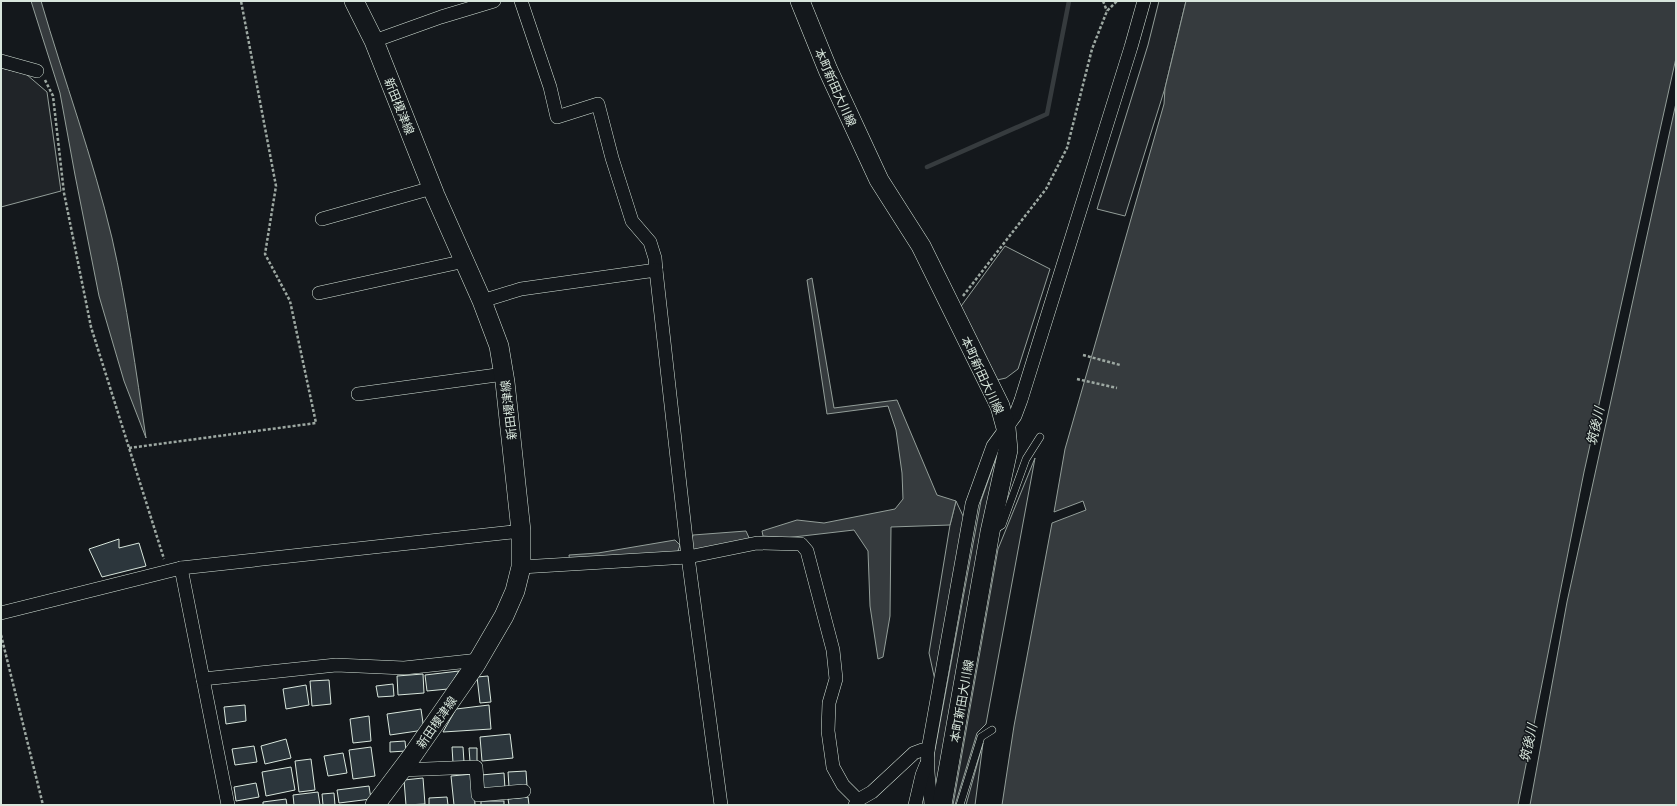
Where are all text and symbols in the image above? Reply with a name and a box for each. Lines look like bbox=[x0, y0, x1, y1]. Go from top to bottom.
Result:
street label: 本町新田大川線 bbox=[813, 46, 859, 128]
street label: 新田榎津線 bbox=[382, 76, 418, 136]
street label: 本町新田大川線 bbox=[959, 334, 1007, 416]
street label: 新田榎津線 bbox=[497, 379, 519, 441]
water label: 筑後川 bbox=[1583, 403, 1607, 447]
street label: 本町新田大川線 bbox=[947, 658, 975, 744]
street label: 新田榎津線 bbox=[413, 693, 459, 751]
water label: 筑後川 bbox=[1516, 720, 1540, 764]

